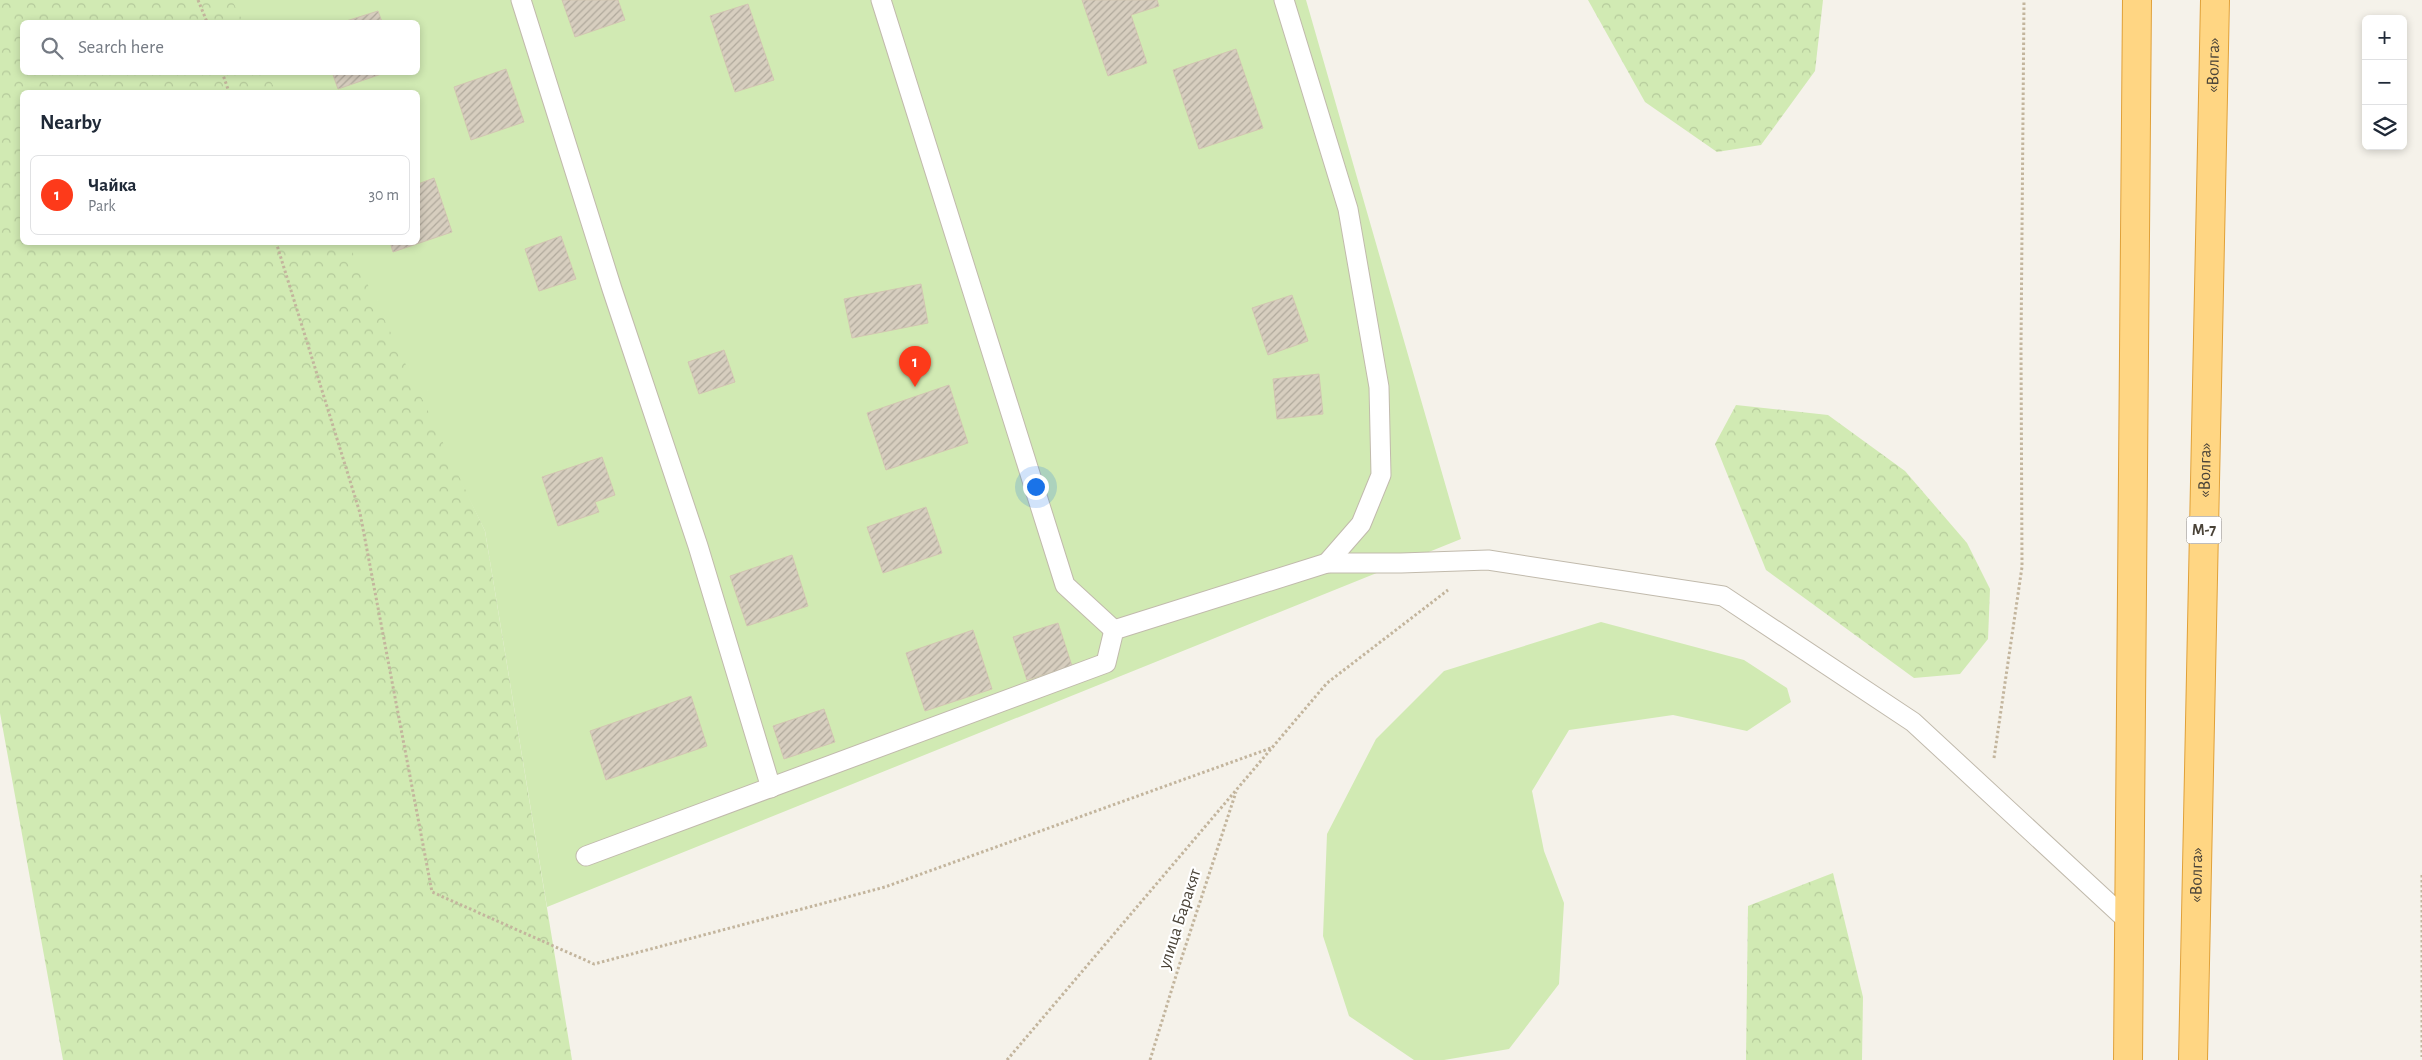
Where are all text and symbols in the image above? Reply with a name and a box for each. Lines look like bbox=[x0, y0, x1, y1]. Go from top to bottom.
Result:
map controls bbox=[2362, 15, 2407, 150]
button: + bbox=[2362, 15, 2407, 60]
search box bbox=[20, 20, 420, 75]
icon: search bbox=[38, 34, 66, 62]
street label: «Волга» bbox=[2204, 37, 2223, 93]
text: Search here bbox=[78, 38, 164, 57]
button: − bbox=[2362, 60, 2407, 105]
button: layers bbox=[2362, 105, 2407, 150]
text: Nearby bbox=[40, 112, 101, 133]
text: Чайка bbox=[88, 176, 137, 195]
text: 1 bbox=[54, 187, 60, 203]
text: 30 m bbox=[369, 187, 399, 203]
text: Park bbox=[88, 198, 116, 214]
pin: 1 bbox=[899, 346, 931, 387]
street label: «Волга» bbox=[2196, 442, 2215, 498]
your location bbox=[1023, 474, 1049, 500]
road number: М-7 bbox=[2186, 516, 2222, 544]
street label: «Волга» bbox=[2187, 847, 2206, 903]
street label: улица Баракят bbox=[1155, 866, 1205, 972]

